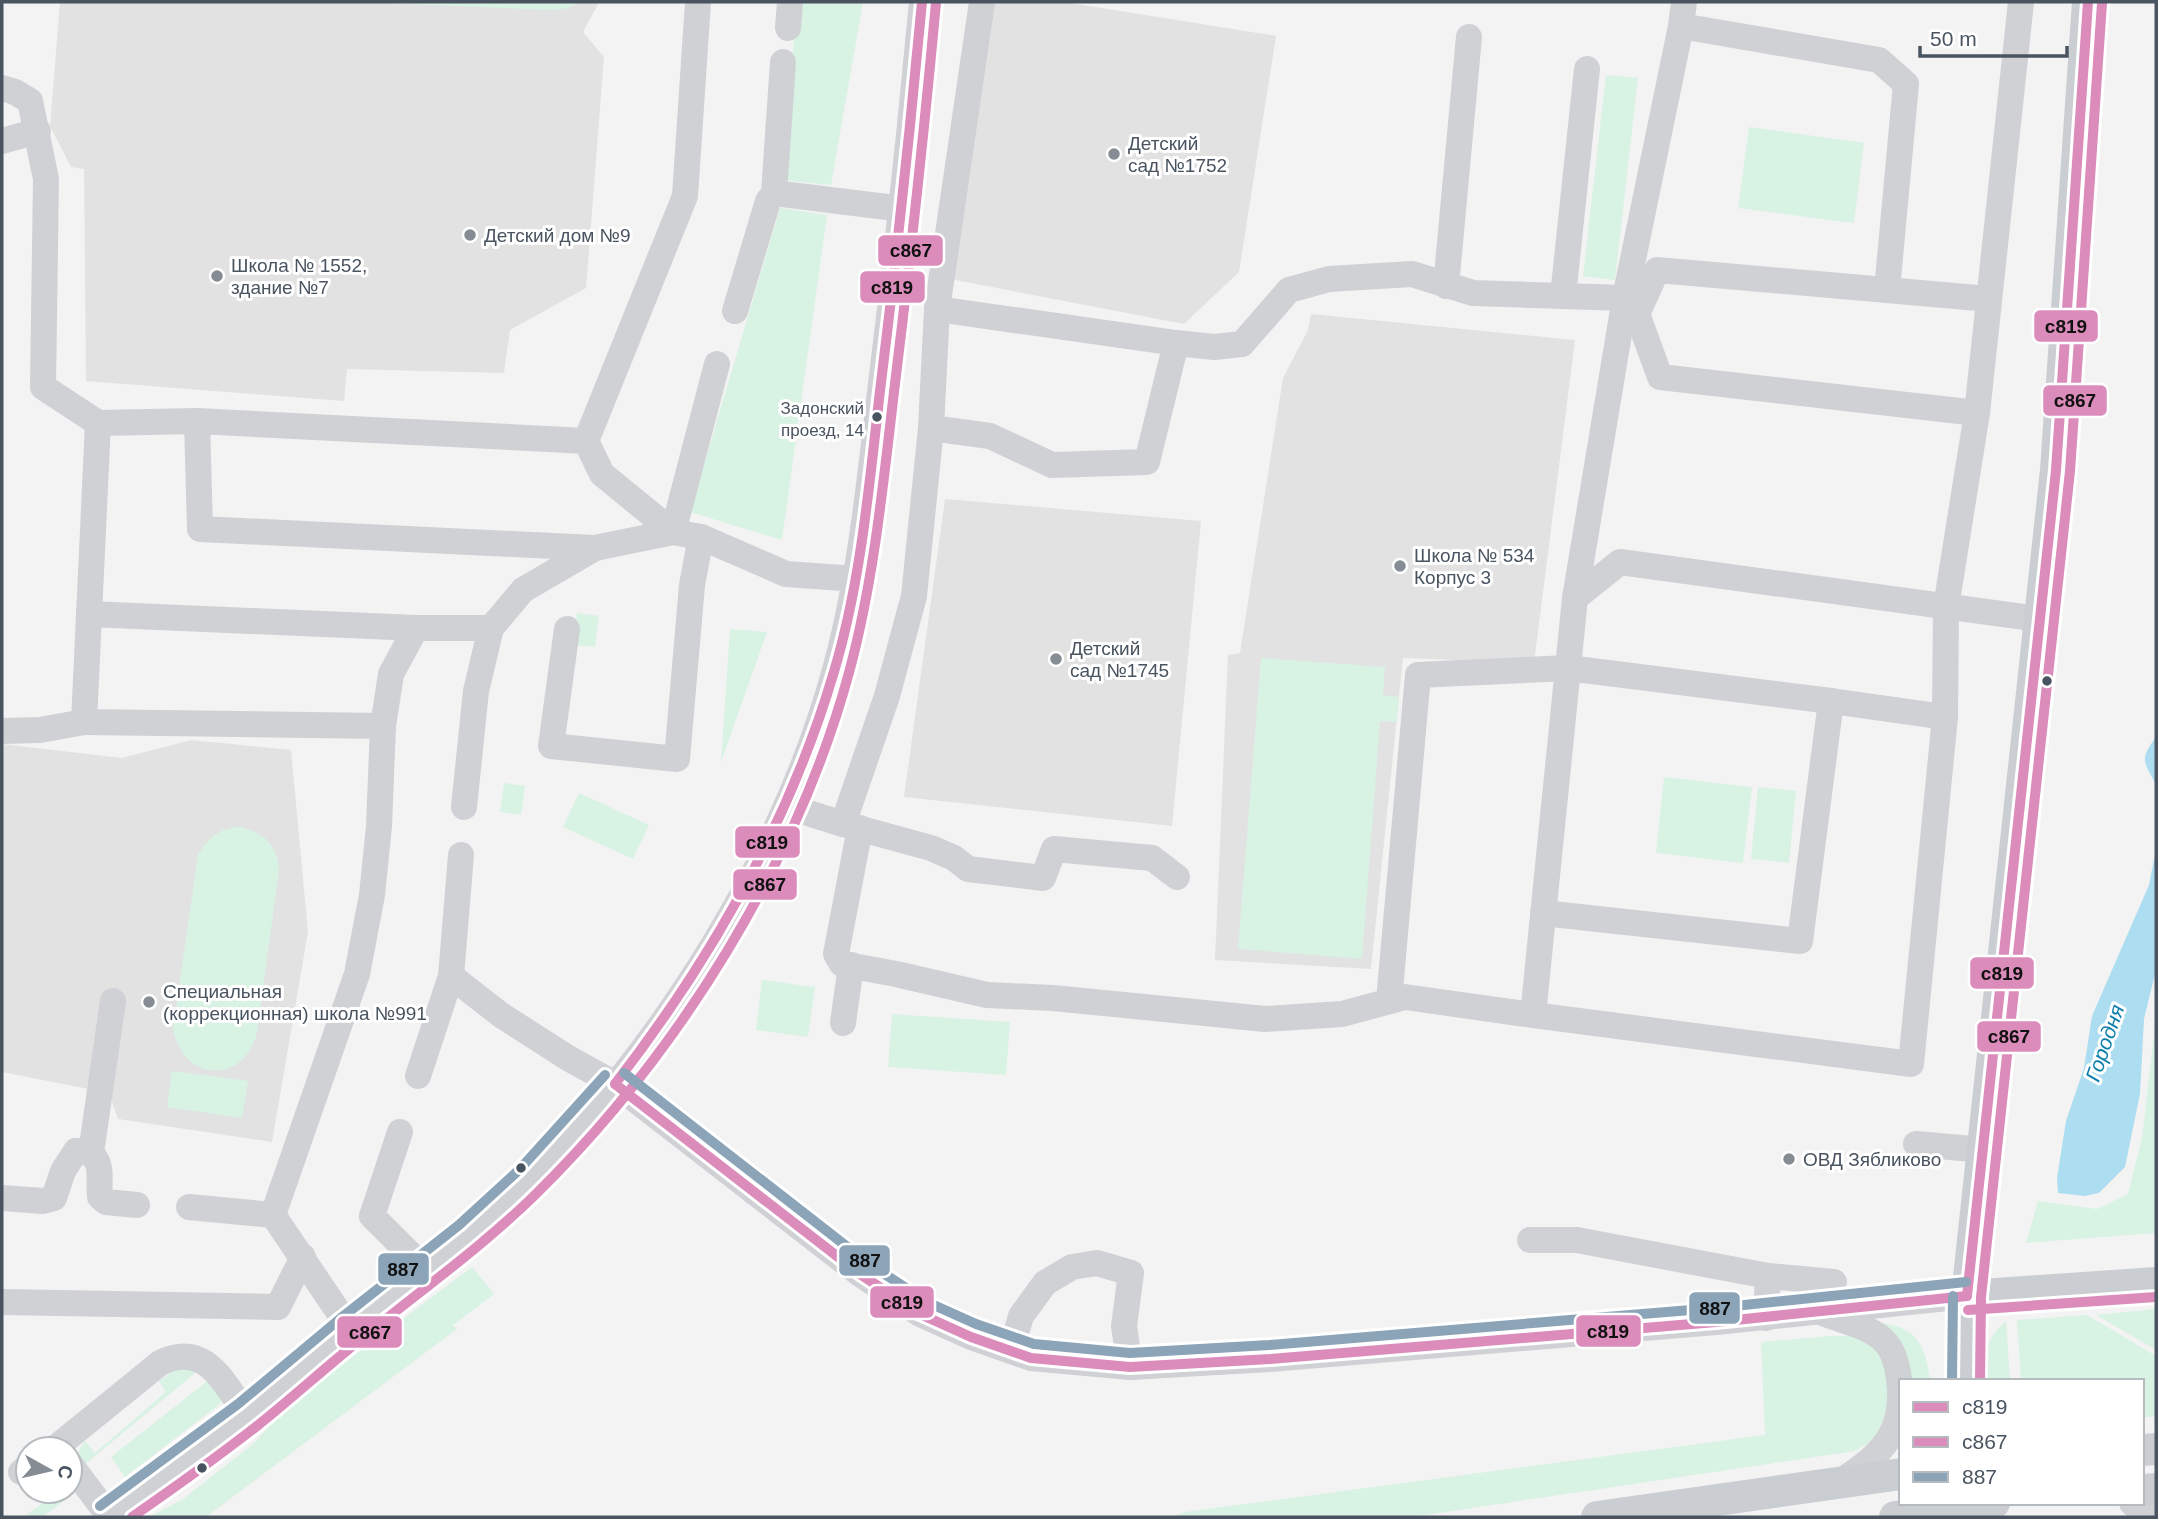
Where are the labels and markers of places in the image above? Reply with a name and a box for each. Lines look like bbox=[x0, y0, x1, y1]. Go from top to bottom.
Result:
place label: Детский сад №1752 bbox=[1128, 133, 1227, 176]
marker: Детский сад №1752 bbox=[1106, 146, 1122, 162]
place label: Детский дом №9 bbox=[484, 225, 631, 246]
marker: Детский дом №9 bbox=[462, 227, 478, 243]
place label: Школа № 1552, здание №7 bbox=[231, 255, 367, 298]
marker: Школа № 1552, здание №7 bbox=[209, 268, 225, 284]
place label: Задонский проезд, 14 bbox=[781, 399, 864, 440]
marker: Задонский проезд, 14 bbox=[870, 410, 884, 424]
place label: Школа № 534 Корпус 3 bbox=[1414, 545, 1535, 588]
marker: Школа № 534 Корпус 3 bbox=[1392, 558, 1408, 574]
place label: Детский сад №1745 bbox=[1070, 638, 1169, 681]
marker: Детский сад №1745 bbox=[1048, 651, 1064, 667]
unlabelled marker bbox=[2040, 674, 2054, 688]
place label: Специальная (коррекционная) школа №991 bbox=[163, 981, 427, 1024]
marker: Специальная (коррекционная) школа №991 bbox=[141, 994, 157, 1010]
place label: ОВД Зябликово bbox=[1803, 1149, 1941, 1170]
marker: ОВД Зябликово bbox=[1781, 1151, 1797, 1167]
unlabelled marker bbox=[514, 1161, 528, 1175]
unlabelled marker bbox=[195, 1461, 209, 1475]

